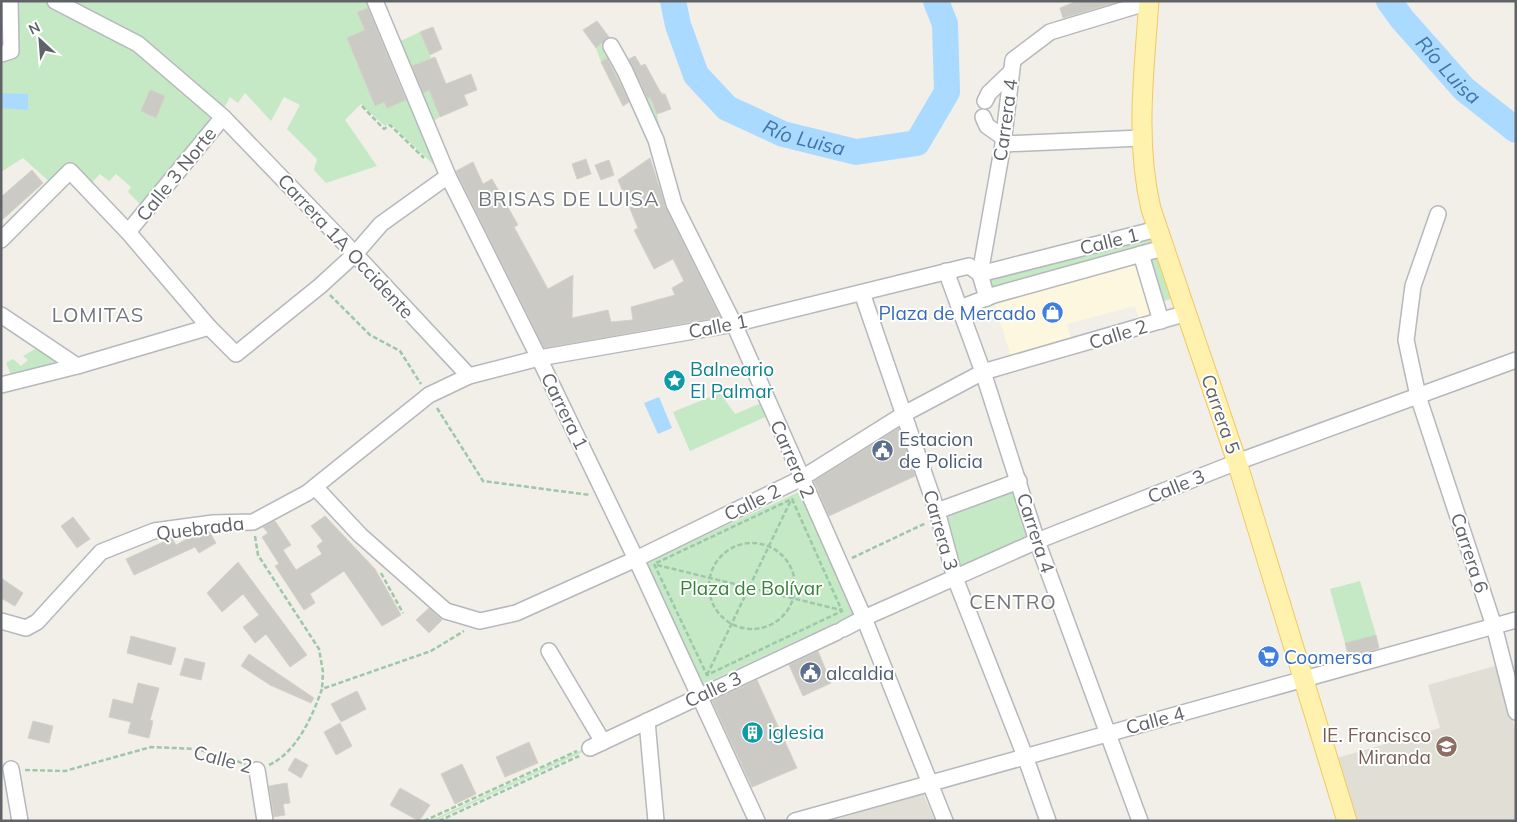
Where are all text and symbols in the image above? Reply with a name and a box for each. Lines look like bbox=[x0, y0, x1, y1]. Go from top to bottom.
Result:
north arrow bbox=[15, 15, 65, 65]
text: N bbox=[26, 18, 43, 39]
water label: Río Luisa bbox=[1411, 30, 1486, 109]
street label: Carrera 4 bbox=[987, 77, 1023, 163]
water label: Río Luisa bbox=[759, 113, 848, 161]
street label: Calle 3 Norte bbox=[131, 122, 221, 226]
street label: Carrera 1A Occidente bbox=[273, 169, 419, 323]
district label: BRISAS DE LUISA bbox=[478, 186, 660, 211]
street label: Calle 1 bbox=[1077, 222, 1141, 260]
place label: Plaza de Mercado bbox=[878, 301, 1036, 325]
shop icon: Plaza de Mercado bbox=[1040, 301, 1064, 325]
district label: LOMITAS bbox=[52, 302, 144, 327]
street label: Calle 1 bbox=[686, 309, 750, 343]
street label: Calle 2 bbox=[1086, 314, 1150, 354]
place label: Balneario El Palmar bbox=[690, 357, 774, 403]
place icon: Balneario El Palmar bbox=[662, 368, 686, 392]
street label: Carrera 1 bbox=[536, 369, 594, 453]
street label: Carrera 5 bbox=[1196, 371, 1246, 457]
street label: Carrera 2 bbox=[765, 416, 821, 502]
place label: Estacion de Policia bbox=[899, 427, 983, 473]
public building icon: Estacion de Policia bbox=[871, 438, 895, 462]
street label: Calle 3 bbox=[1144, 464, 1208, 508]
street label: Calle 2 bbox=[720, 478, 784, 526]
street label: Carrera 3 bbox=[918, 487, 964, 573]
street label: Carrera 4 bbox=[1012, 490, 1060, 576]
street label: Carrera 6 bbox=[1446, 510, 1494, 596]
street label: Quebrada bbox=[155, 511, 245, 545]
park label: Plaza de Bolívar bbox=[680, 576, 822, 600]
district label: CENTRO bbox=[969, 589, 1057, 614]
supermarket icon: Coomersa bbox=[1256, 645, 1280, 669]
place label: Coomersa bbox=[1284, 645, 1373, 669]
public building icon: alcaldia bbox=[798, 661, 822, 685]
place label: alcaldia bbox=[826, 661, 895, 685]
street label: Calle 3 bbox=[681, 665, 745, 713]
street label: Calle 4 bbox=[1123, 701, 1187, 739]
building icon: iglesia bbox=[740, 720, 764, 744]
place label: iglesia bbox=[768, 720, 824, 744]
place label: IE. Francisco Miranda bbox=[1322, 723, 1431, 769]
school or university icon: IE. Francisco Miranda bbox=[1435, 734, 1459, 758]
street label: Calle 2 bbox=[191, 740, 255, 778]

